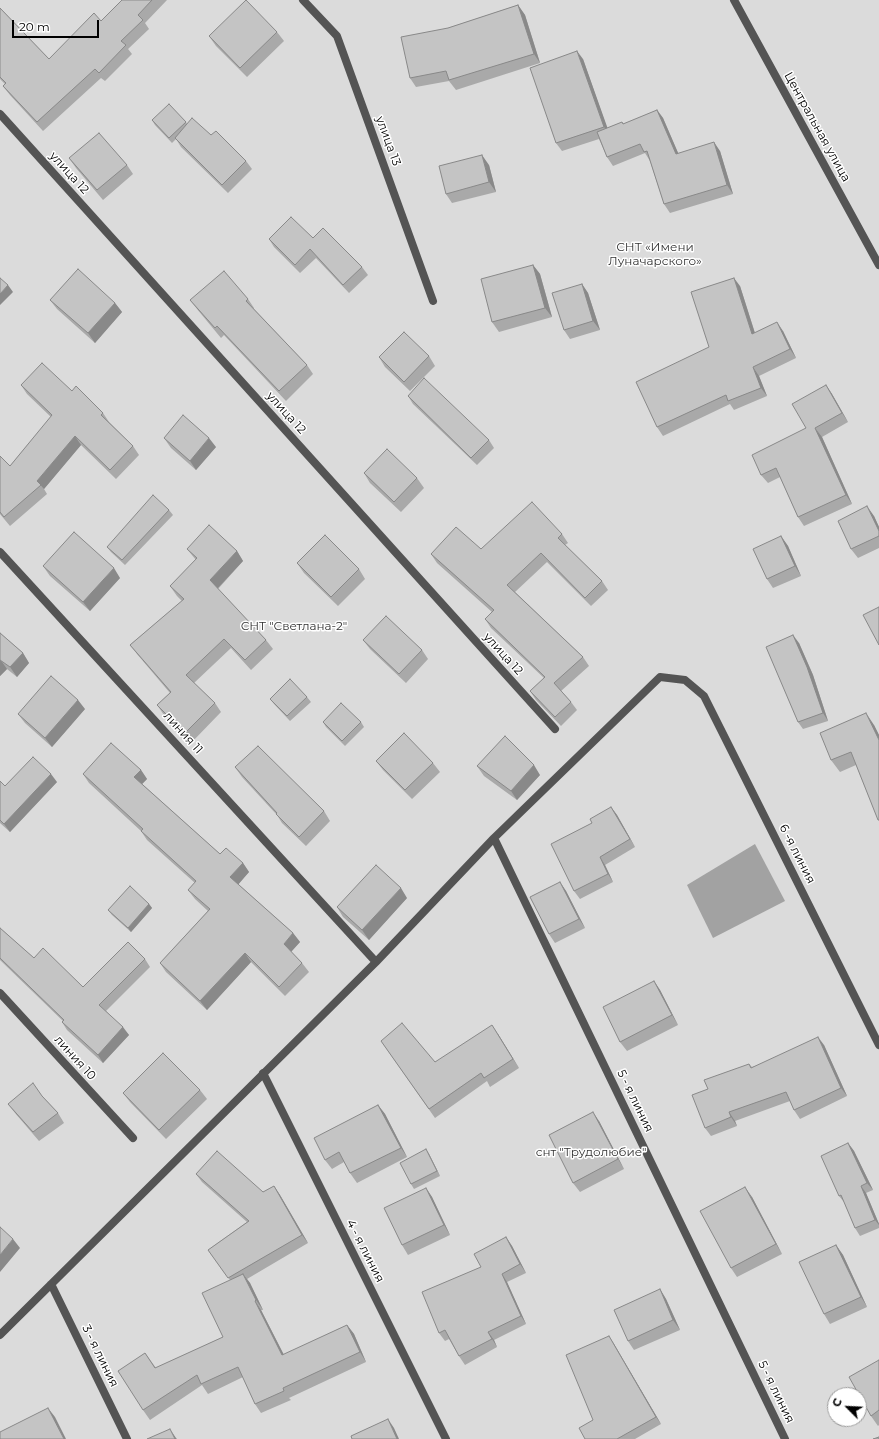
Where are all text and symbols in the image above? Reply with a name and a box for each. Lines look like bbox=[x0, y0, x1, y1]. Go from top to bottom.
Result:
scale bar bbox=[14, 12, 101, 38]
text: 20 m bbox=[19, 19, 50, 34]
street label: Центральная улица bbox=[781, 70, 853, 184]
street label: улица 13 bbox=[372, 114, 404, 168]
street label: улица 12 bbox=[46, 149, 92, 197]
park label: СНТ «Имени Луначарского» bbox=[608, 240, 702, 268]
street label: улица 12 bbox=[263, 389, 309, 437]
park label: СНТ "Светлана-2" bbox=[241, 619, 347, 633]
street label: улица 12 bbox=[480, 630, 526, 678]
street label: линия 11 bbox=[160, 709, 206, 757]
street label: 6 -я линия bbox=[776, 822, 818, 886]
street label: линия 10 bbox=[51, 1033, 99, 1083]
street label: 5 - я линия bbox=[614, 1067, 656, 1135]
park label: снт "Трудолюбие" bbox=[536, 1145, 646, 1159]
street label: 4 - я линия bbox=[343, 1217, 387, 1285]
street label: 3 - я линия bbox=[79, 1322, 121, 1390]
street label: 5 - я линия bbox=[755, 1358, 797, 1426]
north arrow bbox=[827, 1387, 867, 1427]
text: С bbox=[829, 1396, 845, 1409]

